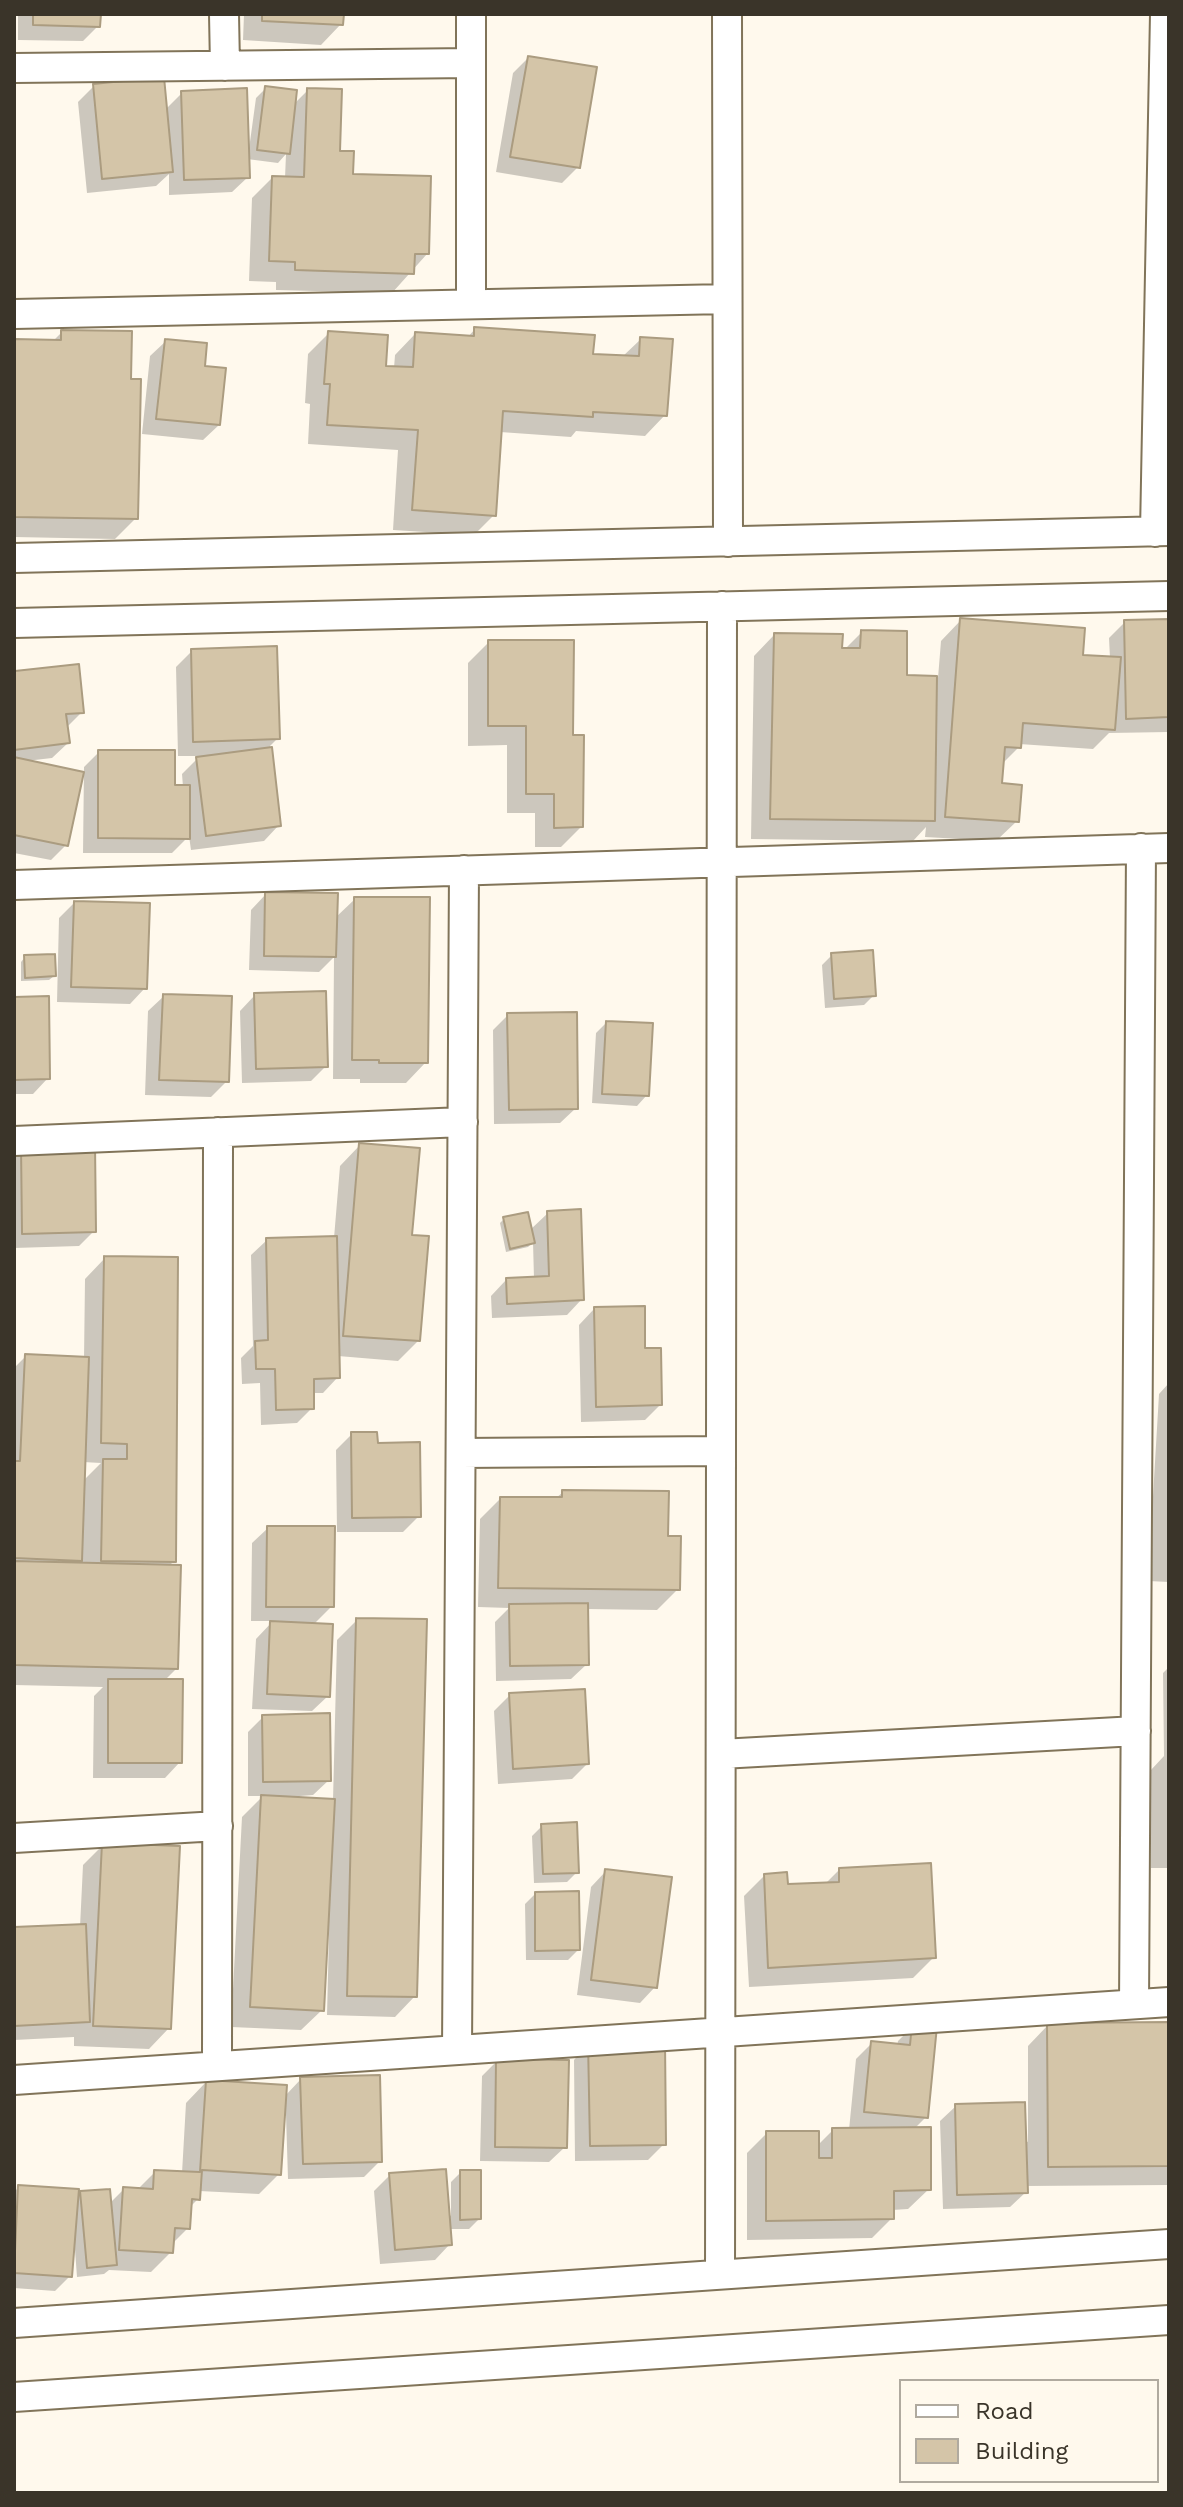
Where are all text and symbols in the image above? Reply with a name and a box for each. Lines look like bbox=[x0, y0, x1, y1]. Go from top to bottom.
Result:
legend bbox=[899, 2379, 1159, 2483]
text: Road bbox=[975, 2397, 1034, 2425]
text: Building bbox=[975, 2437, 1068, 2465]

